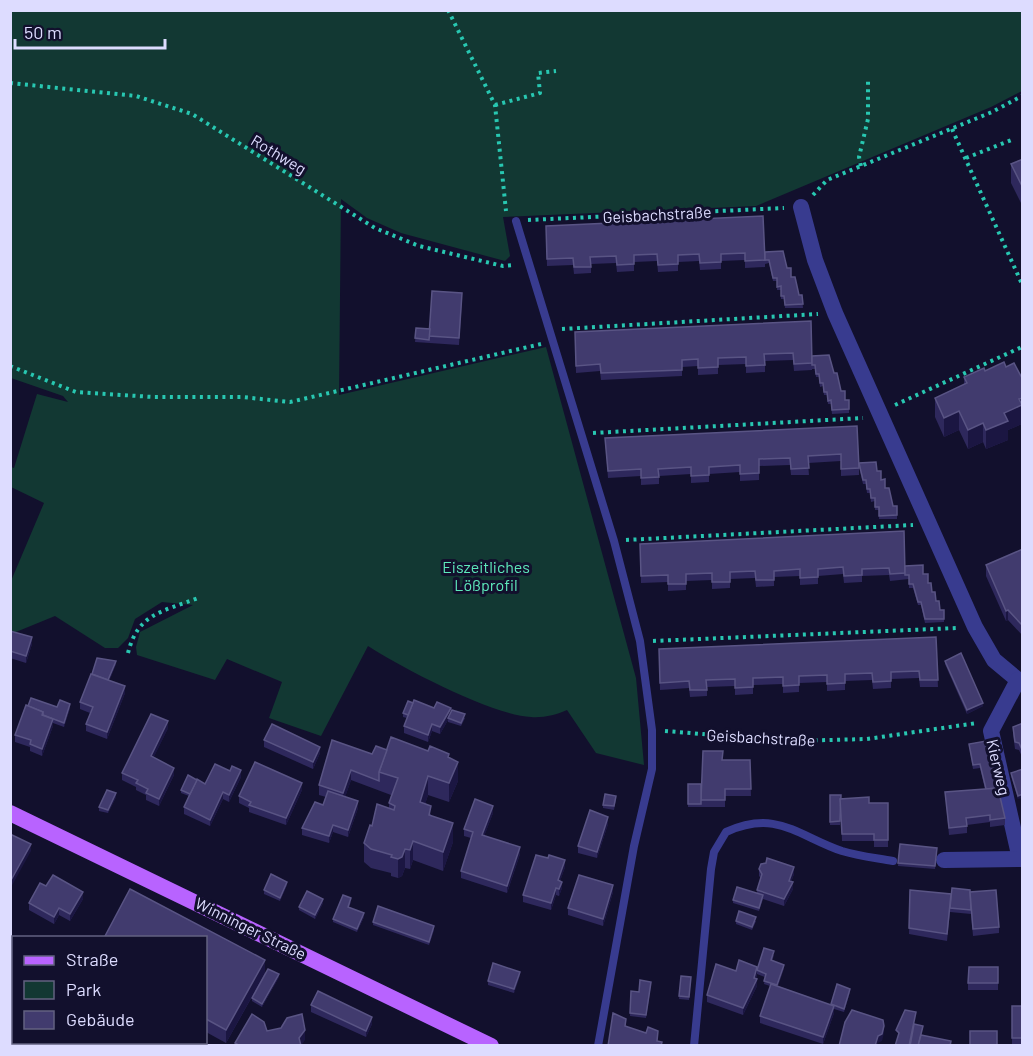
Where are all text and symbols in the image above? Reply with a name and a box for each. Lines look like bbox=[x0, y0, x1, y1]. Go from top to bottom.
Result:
scale bar bbox=[15, 12, 165, 50]
text: 50 m bbox=[24, 21, 62, 43]
street label: Rothweg bbox=[248, 130, 310, 178]
street label: Geisbachstraße bbox=[602, 202, 712, 226]
park label: Eiszeitliches Lößprofil bbox=[442, 557, 530, 594]
street label: Geisbachstraße bbox=[706, 725, 816, 749]
street label: Kierweg bbox=[983, 737, 1015, 797]
street label: Winninger Straße bbox=[193, 893, 309, 963]
legend bbox=[12, 936, 207, 1044]
text: Straße bbox=[66, 948, 118, 970]
text: Park bbox=[66, 978, 101, 1000]
text: Gebäude bbox=[66, 1008, 135, 1030]

